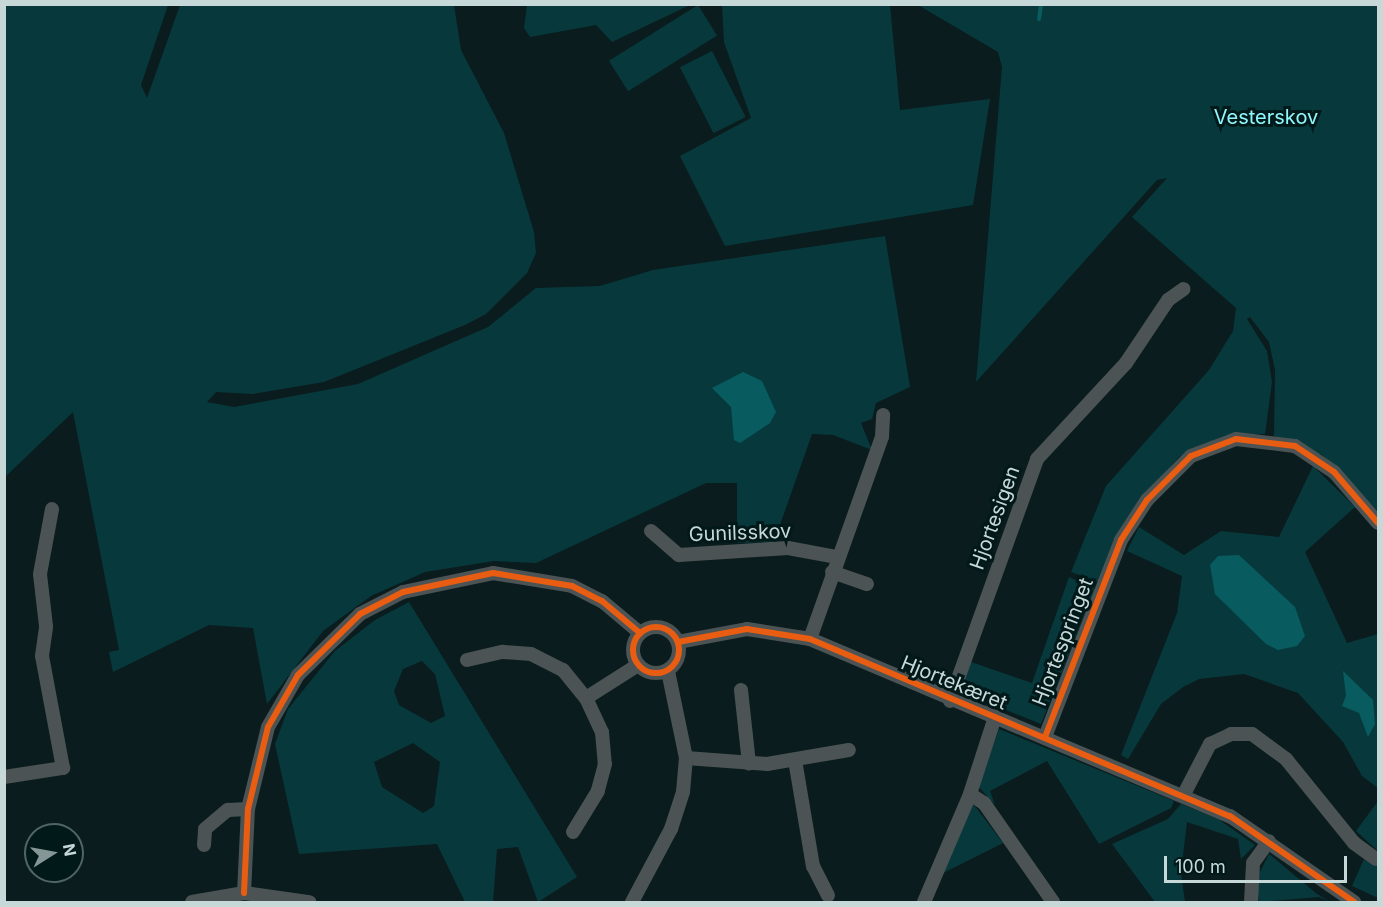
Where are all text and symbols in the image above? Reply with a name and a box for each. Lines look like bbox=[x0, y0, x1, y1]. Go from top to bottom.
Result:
park label: Vesterskov bbox=[1214, 105, 1318, 129]
street label: Hjortesigen bbox=[965, 463, 1025, 573]
street label: Gunilsskov bbox=[688, 519, 792, 547]
street label: Hjortespringet bbox=[1028, 575, 1098, 709]
street label: Hjortekæret bbox=[897, 651, 1011, 715]
north arrow bbox=[24, 823, 84, 883]
text: N bbox=[59, 842, 81, 858]
scale bar bbox=[1167, 844, 1350, 882]
text: 100 m bbox=[1175, 856, 1226, 877]

